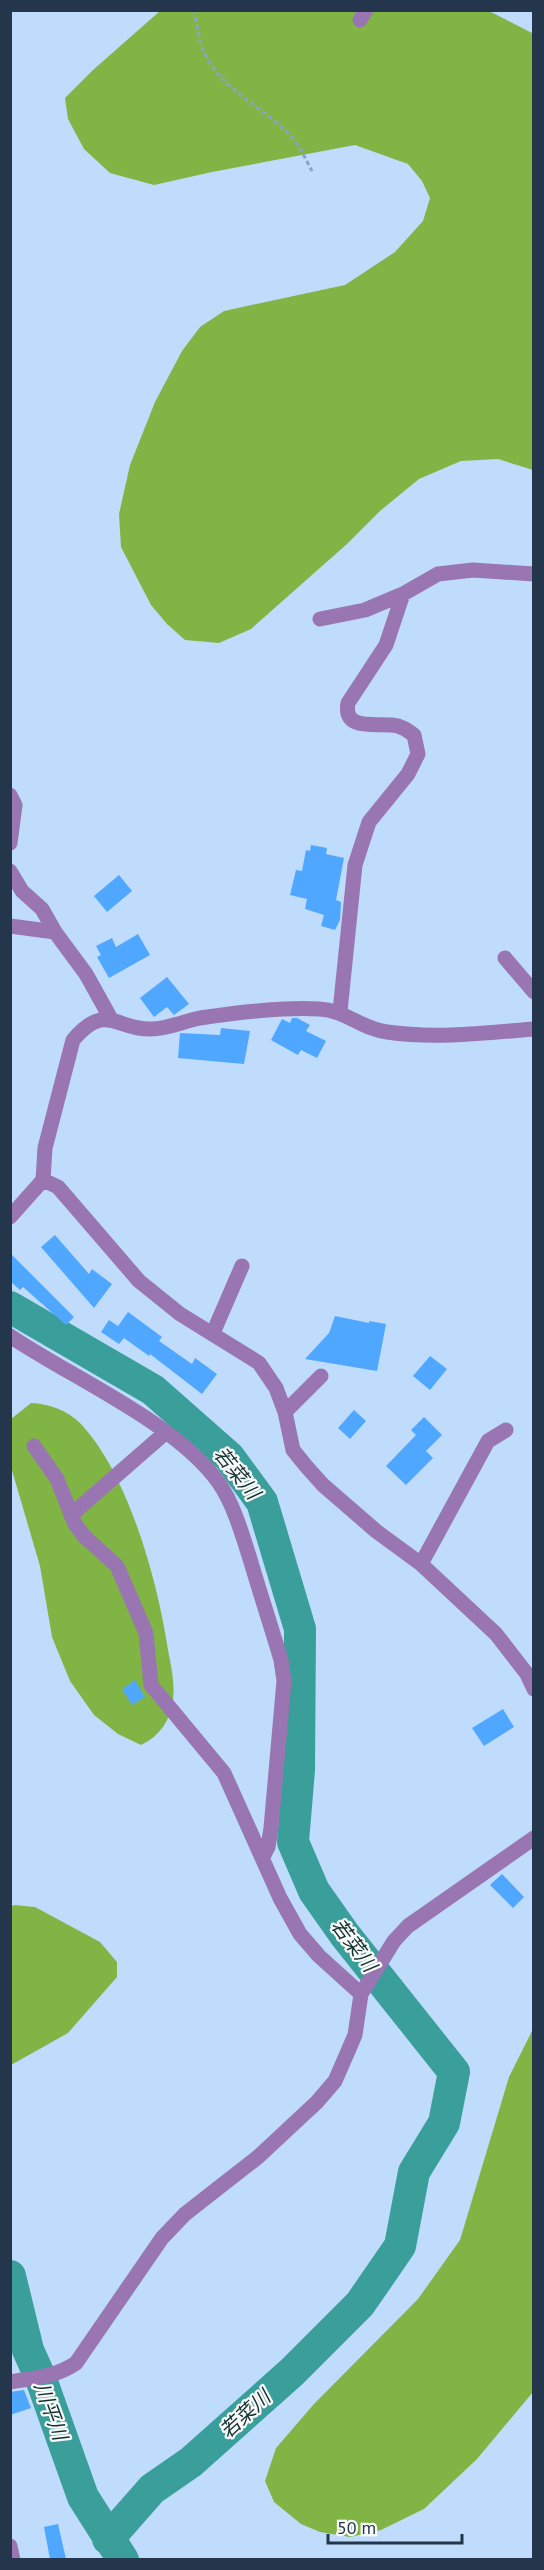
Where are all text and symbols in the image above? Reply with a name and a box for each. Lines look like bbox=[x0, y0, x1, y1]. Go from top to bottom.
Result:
water label: 若菜川 bbox=[208, 1442, 267, 1506]
water label: 若菜川 bbox=[326, 1913, 384, 1978]
water label: 川平川 bbox=[29, 2378, 74, 2446]
water label: 若菜川 bbox=[214, 2383, 277, 2444]
scale bar bbox=[328, 2507, 462, 2545]
text: 50 m bbox=[337, 2516, 376, 2539]

